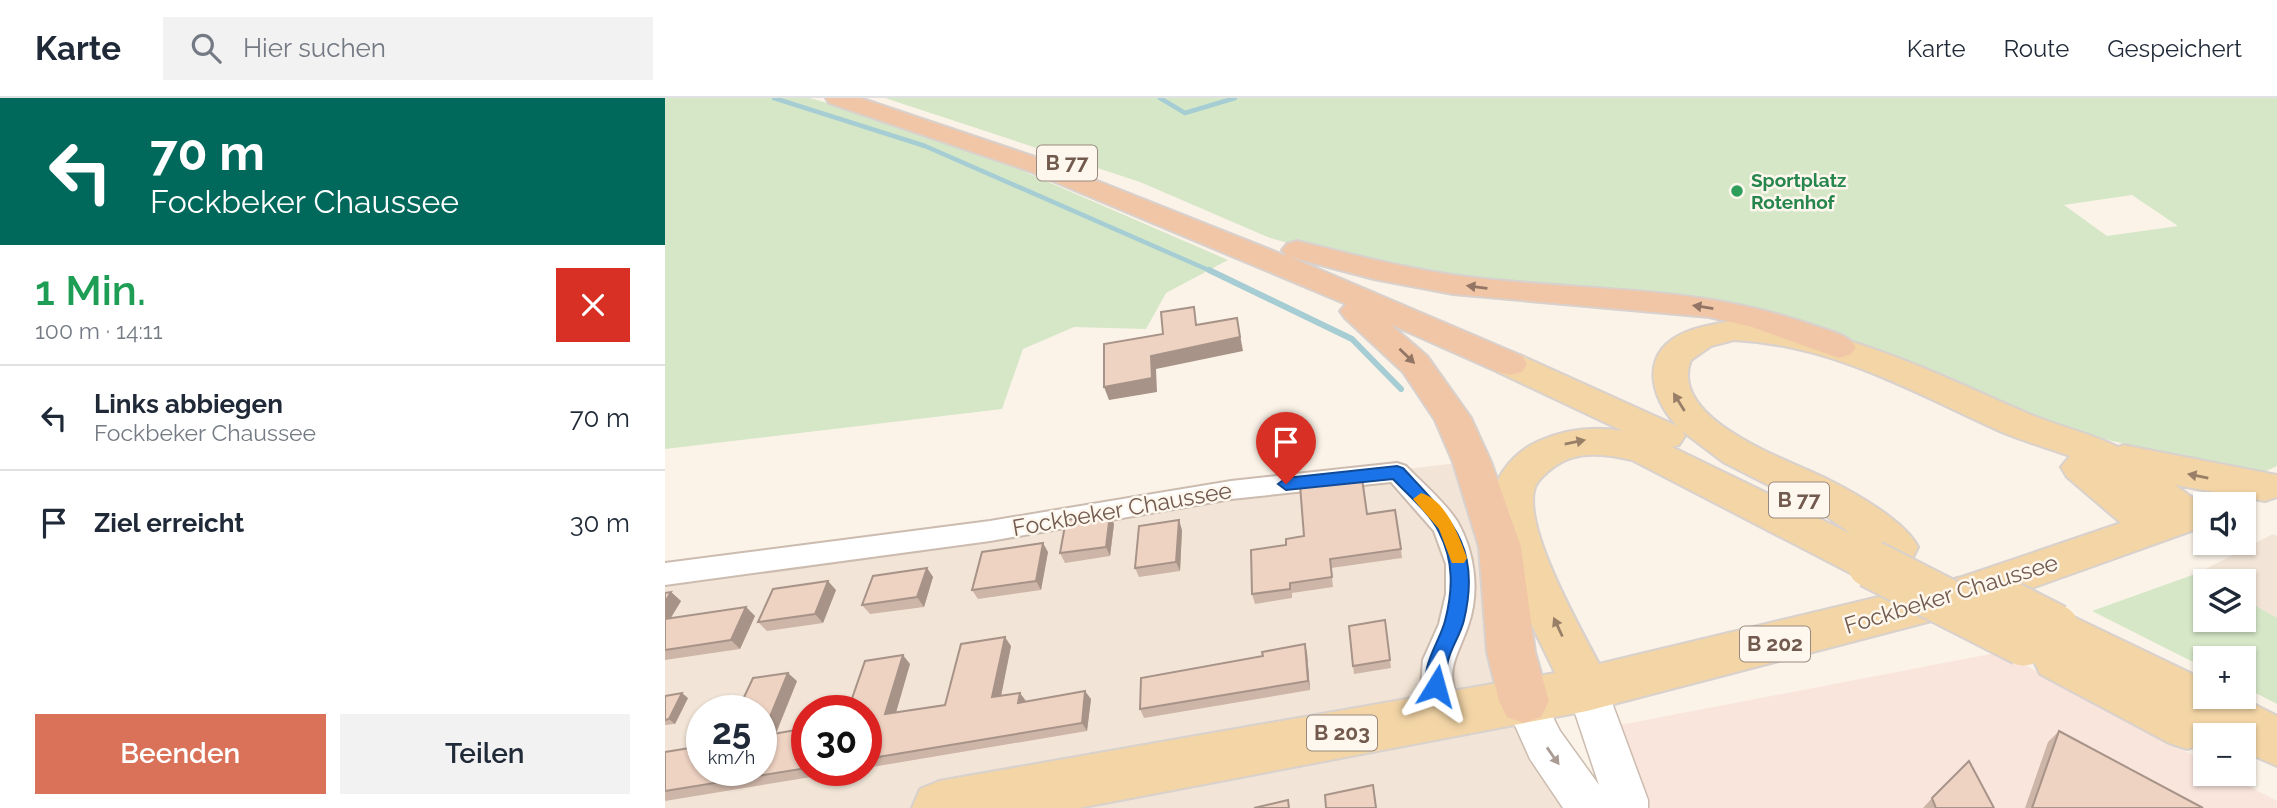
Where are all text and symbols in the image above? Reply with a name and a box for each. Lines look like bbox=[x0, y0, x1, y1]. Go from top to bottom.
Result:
search box bbox=[163, 17, 653, 80]
text: Karte bbox=[35, 29, 121, 68]
icon: search bbox=[187, 29, 225, 67]
text: Hier suchen bbox=[243, 33, 386, 63]
text: Karte bbox=[1907, 34, 1966, 63]
text: Route bbox=[2004, 34, 2069, 63]
text: Gespeichert bbox=[2107, 34, 2242, 63]
text: 70 m bbox=[150, 124, 265, 181]
icon: left bbox=[35, 126, 126, 217]
road number: B 77 bbox=[1037, 146, 1097, 180]
place label: Sportplatz Rotenhof bbox=[1751, 169, 1846, 213]
text: Fockbeker Chaussee bbox=[150, 183, 459, 220]
marker: Sportplatz Rotenhof bbox=[1729, 183, 1745, 199]
text: 1 Min. bbox=[35, 266, 146, 315]
button: close bbox=[556, 268, 630, 342]
one-way arrow bbox=[1466, 282, 1488, 293]
one-way arrow bbox=[1692, 301, 1714, 312]
text: 100 m · 14:11 bbox=[35, 317, 163, 344]
one-way arrow bbox=[1398, 347, 1415, 363]
text: Links abbiegen bbox=[94, 389, 283, 419]
one-way arrow bbox=[1673, 392, 1686, 412]
icon: left bbox=[35, 399, 73, 437]
text: 70 m bbox=[570, 403, 630, 433]
pin bbox=[1256, 412, 1316, 484]
text: Fockbeker Chaussee bbox=[94, 419, 316, 446]
icon: arrive bbox=[1267, 423, 1305, 461]
one-way arrow bbox=[1564, 437, 1586, 448]
one-way arrow bbox=[2187, 470, 2209, 481]
street label: Fockbeker Chaussee bbox=[1010, 476, 1234, 541]
road number: B 77 bbox=[1769, 482, 1829, 518]
map controls bbox=[2193, 492, 2256, 786]
button: sound bbox=[2193, 492, 2256, 555]
icon: arrive bbox=[35, 504, 73, 542]
text: Ziel erreicht bbox=[94, 508, 244, 538]
text: 30 m bbox=[570, 508, 630, 538]
street label: Fockbeker Chaussee bbox=[1841, 548, 2061, 639]
button: layers bbox=[2193, 569, 2256, 632]
one-way arrow bbox=[1552, 617, 1564, 637]
road number: B 202 bbox=[1740, 626, 1810, 662]
button: + bbox=[2193, 646, 2256, 709]
position arrow bbox=[1399, 649, 1473, 723]
speed limit sign: 30 bbox=[791, 695, 882, 786]
text: 25 bbox=[712, 711, 751, 752]
button: Beenden bbox=[35, 714, 326, 794]
button: Teilen bbox=[340, 714, 630, 794]
road number: B 203 bbox=[1307, 716, 1377, 750]
button: − bbox=[2193, 723, 2256, 786]
text: km/h bbox=[708, 747, 755, 768]
one-way arrow bbox=[1546, 747, 1560, 765]

